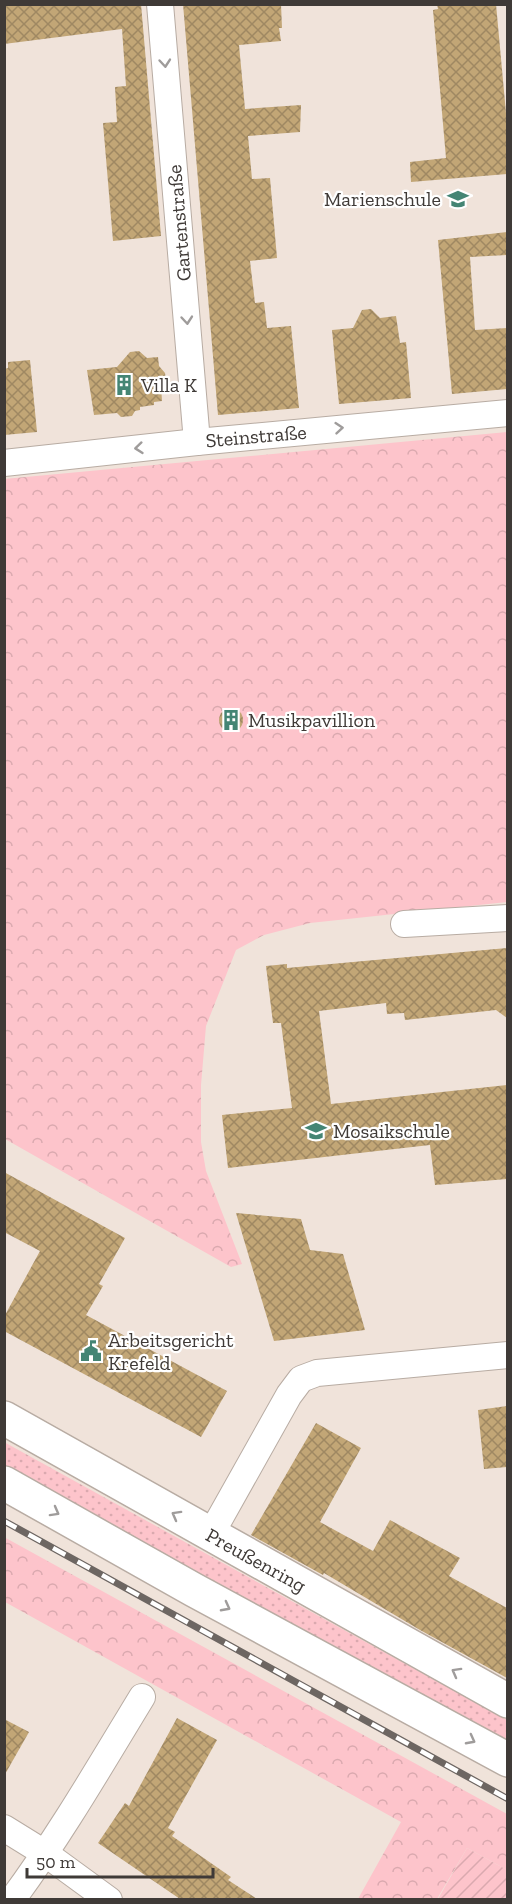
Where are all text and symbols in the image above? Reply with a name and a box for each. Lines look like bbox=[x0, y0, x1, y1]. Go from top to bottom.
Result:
one-way arrow bbox=[158, 58, 171, 67]
street label: Gartenstraße bbox=[162, 164, 196, 282]
place label: Marienschule bbox=[324, 187, 441, 211]
school or university icon: Marienschule bbox=[446, 187, 470, 211]
one-way arrow bbox=[180, 315, 193, 324]
building icon: Villa K bbox=[112, 373, 136, 397]
place label: Villa K bbox=[140, 373, 197, 397]
street label: Steinstraße bbox=[205, 420, 307, 452]
one-way arrow bbox=[334, 422, 344, 435]
one-way arrow bbox=[134, 441, 143, 454]
building icon: Musikpavillion bbox=[219, 708, 243, 732]
place label: Musikpavillion bbox=[248, 708, 376, 732]
school or university icon: Mosaikschule bbox=[304, 1119, 328, 1143]
place label: Mosaikschule bbox=[333, 1119, 450, 1143]
place label: Arbeitsgericht Krefeld bbox=[108, 1328, 234, 1375]
public building icon: Arbeitsgericht Krefeld bbox=[79, 1339, 103, 1363]
one-way arrow bbox=[49, 1504, 60, 1516]
one-way arrow bbox=[172, 1511, 183, 1522]
street label: Preußenring bbox=[202, 1523, 310, 1597]
one-way arrow bbox=[219, 1600, 230, 1611]
one-way arrow bbox=[452, 1668, 463, 1679]
one-way arrow bbox=[465, 1733, 475, 1744]
scale bar bbox=[27, 1841, 213, 1879]
text: 50 m bbox=[36, 1851, 76, 1873]

